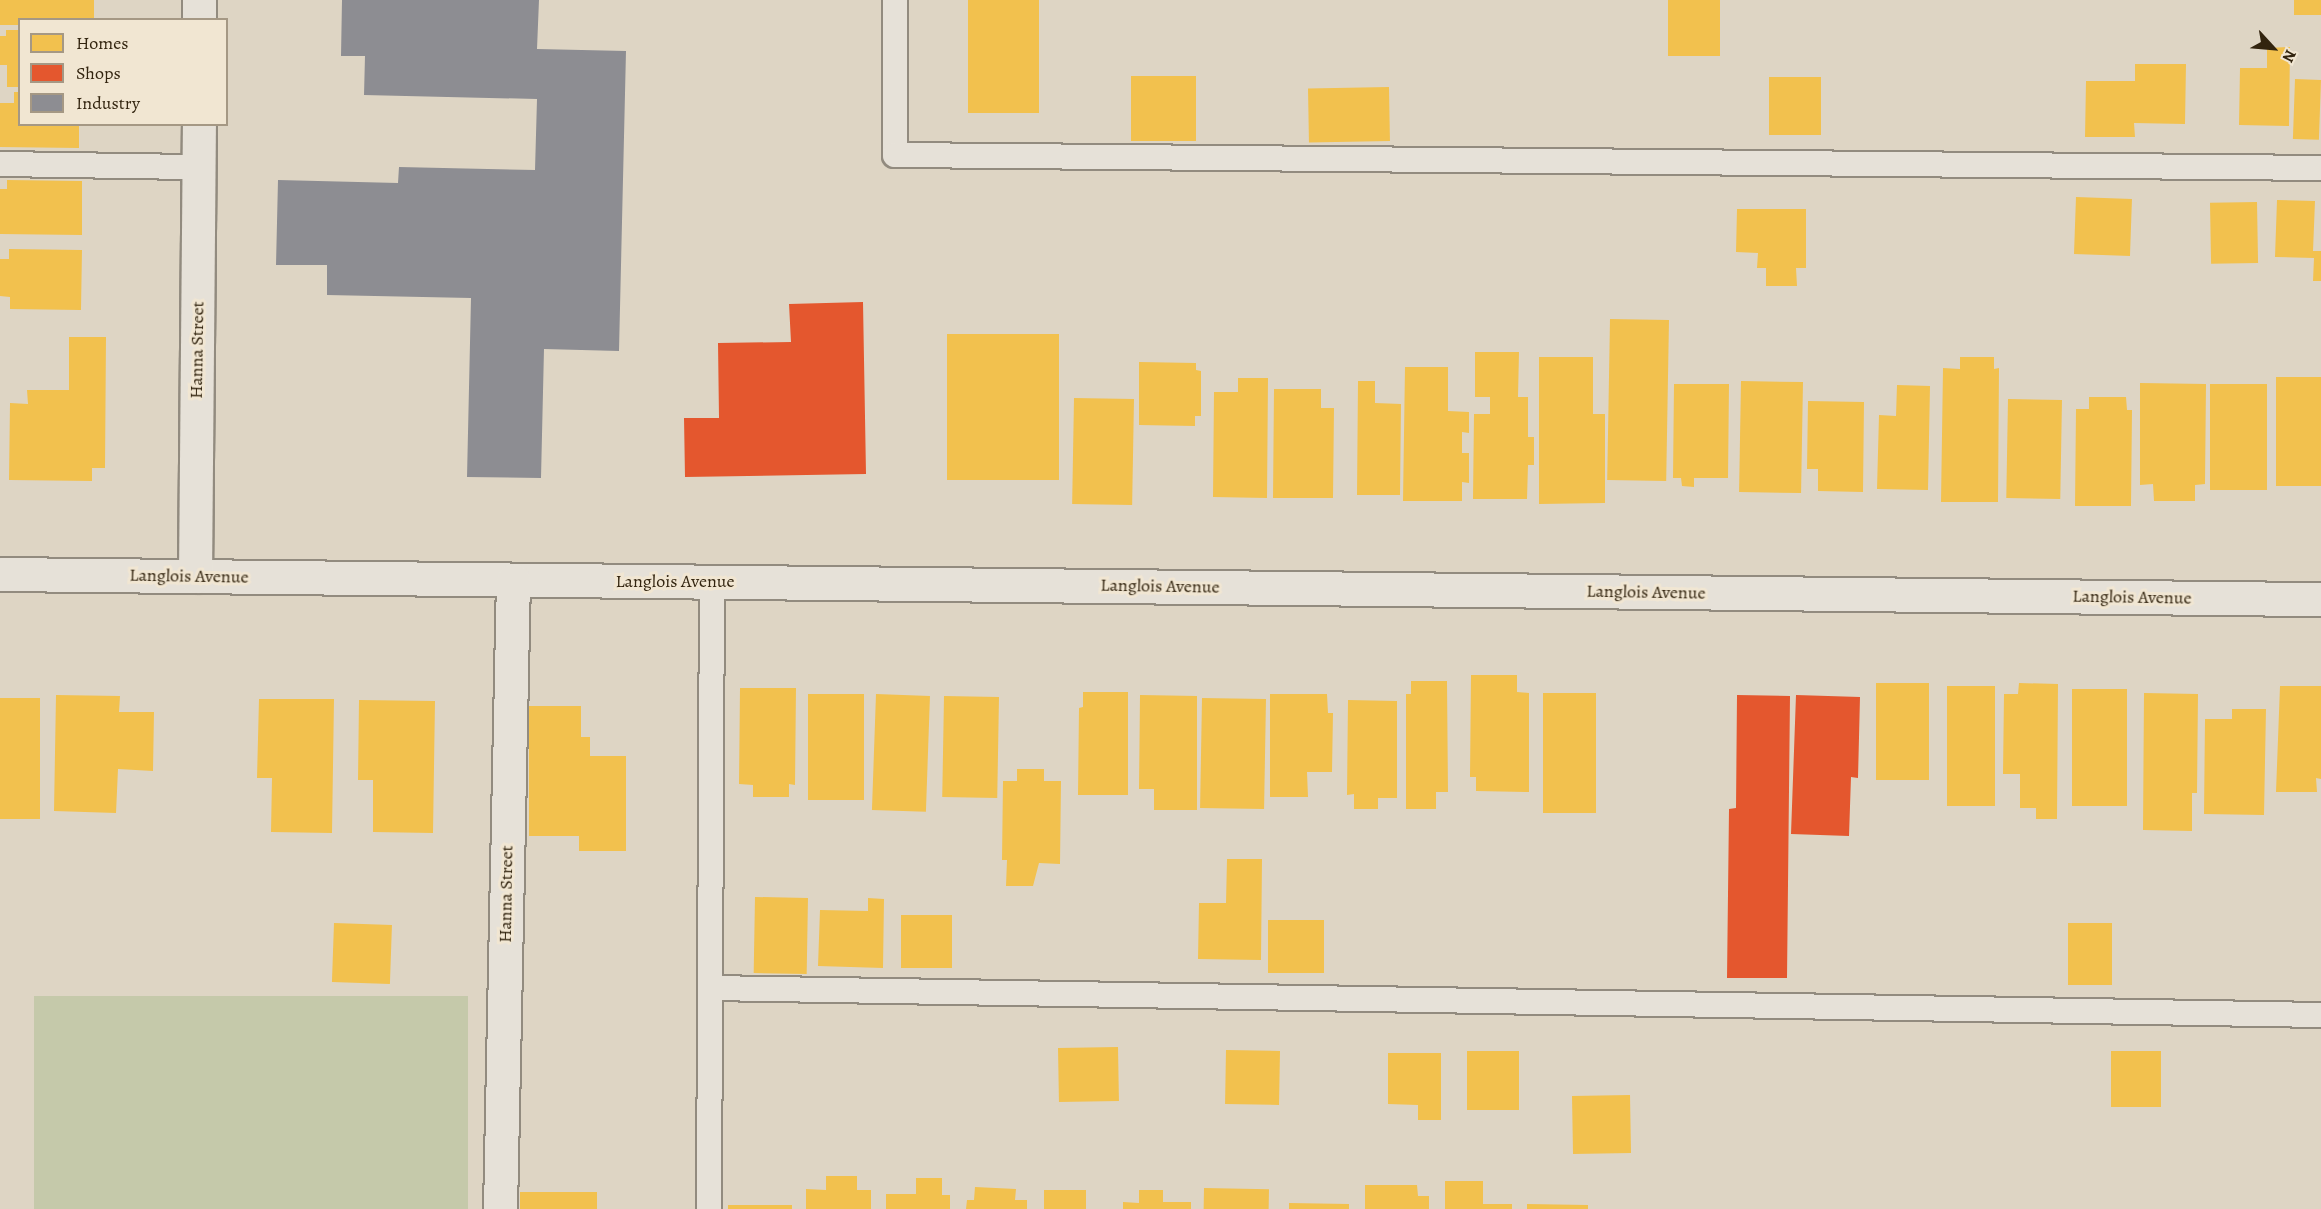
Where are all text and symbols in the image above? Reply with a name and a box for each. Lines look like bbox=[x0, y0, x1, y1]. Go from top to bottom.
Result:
legend bbox=[18, 18, 228, 126]
north arrow bbox=[2243, 18, 2303, 78]
text: Homes bbox=[76, 31, 128, 55]
text: N bbox=[2277, 46, 2302, 66]
text: Shops bbox=[76, 61, 121, 85]
text: Industry bbox=[76, 91, 140, 115]
street label: Hanna Street bbox=[185, 301, 209, 399]
street label: Langlois Avenue bbox=[129, 564, 249, 588]
street label: Langlois Avenue bbox=[615, 570, 735, 592]
street label: Langlois Avenue bbox=[1100, 574, 1220, 598]
street label: Langlois Avenue bbox=[1586, 580, 1706, 604]
street label: Langlois Avenue bbox=[2072, 585, 2192, 609]
street label: Hanna Street bbox=[494, 845, 518, 943]

